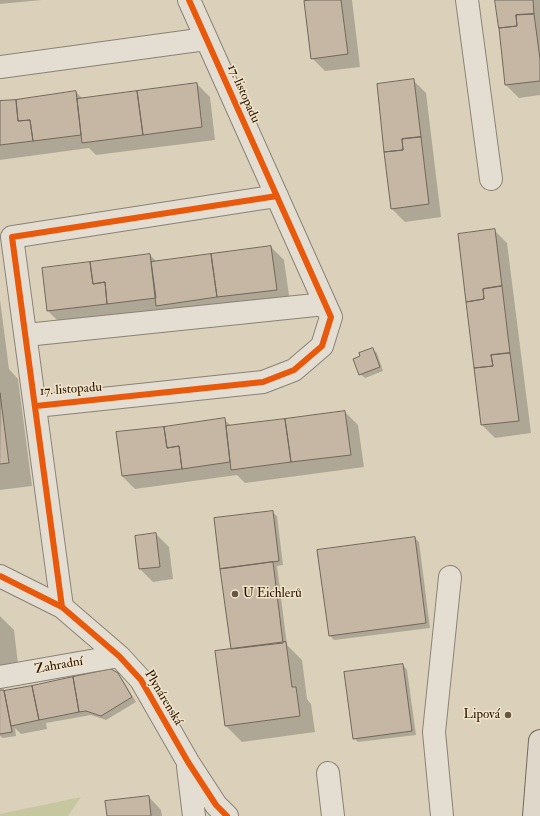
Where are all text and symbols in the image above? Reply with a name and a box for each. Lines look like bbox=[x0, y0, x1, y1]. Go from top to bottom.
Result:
street label: 17. listopadu bbox=[223, 62, 263, 126]
street label: 17. listopadu bbox=[39, 380, 103, 400]
place label: U Eichlerů bbox=[243, 586, 302, 602]
marker: U Eichlerů bbox=[230, 589, 240, 599]
street label: Zahradní bbox=[34, 654, 84, 678]
street label: Plynárenská bbox=[140, 668, 186, 728]
place label: Lipová bbox=[464, 707, 500, 723]
marker: Lipová bbox=[503, 710, 513, 720]

